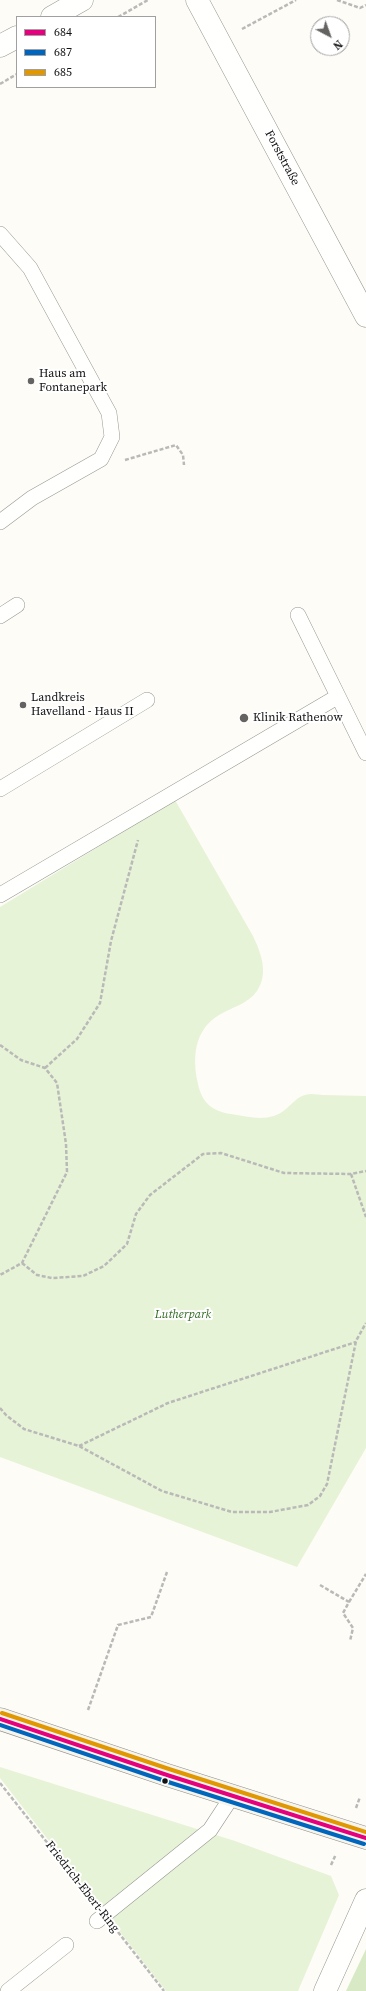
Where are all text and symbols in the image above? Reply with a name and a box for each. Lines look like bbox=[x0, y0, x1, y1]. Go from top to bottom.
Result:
legend bbox=[16, 16, 156, 88]
north arrow bbox=[310, 16, 350, 56]
text: 684 bbox=[54, 24, 72, 40]
text: N bbox=[330, 36, 345, 53]
text: 687 bbox=[54, 44, 72, 60]
text: 685 bbox=[54, 64, 72, 80]
street label: Forststraße bbox=[261, 128, 303, 188]
place label: Haus am Fontanepark bbox=[39, 367, 107, 395]
marker: Haus am Fontanepark bbox=[26, 376, 36, 386]
place label: Landkreis Havelland - Haus II bbox=[31, 691, 134, 719]
marker: Landkreis Havelland - Haus II bbox=[18, 700, 28, 710]
place label: Klinik Rathenow bbox=[253, 711, 343, 725]
marker: Klinik Rathenow bbox=[238, 712, 250, 724]
park label: Lutherpark bbox=[155, 1308, 211, 1322]
unlabelled marker bbox=[160, 1776, 170, 1786]
street label: Friedrich-Ebert-Ring bbox=[42, 1839, 122, 1935]

